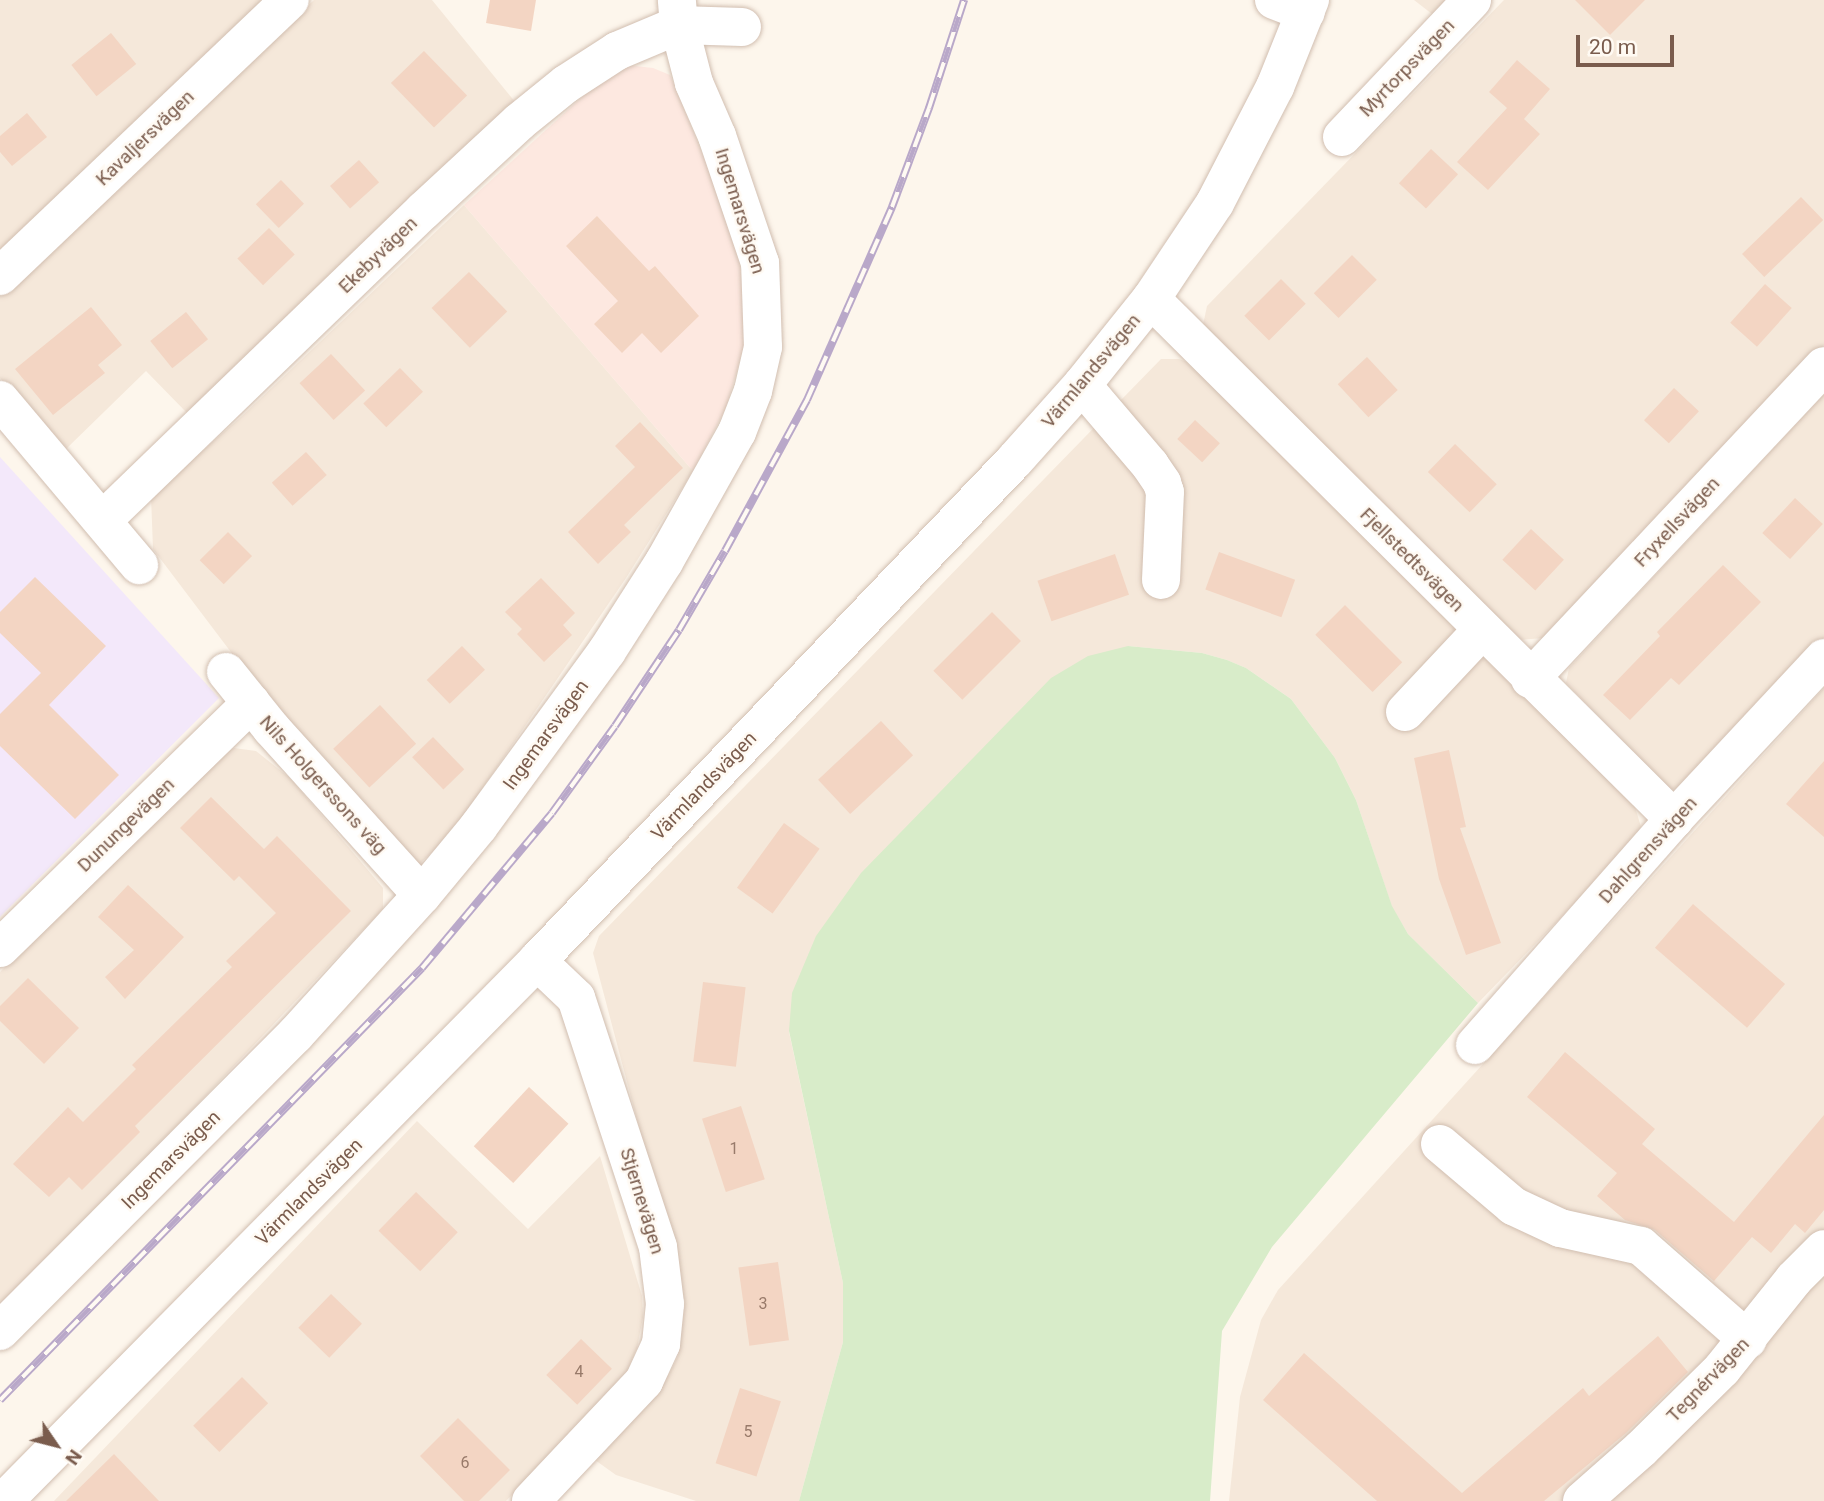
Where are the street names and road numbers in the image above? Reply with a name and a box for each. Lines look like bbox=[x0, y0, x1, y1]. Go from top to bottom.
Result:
street label: Myrtorpsvägen bbox=[1355, 14, 1459, 122]
street label: Kavaljersvägen bbox=[91, 85, 199, 191]
street label: Ingemarsvägen bbox=[710, 145, 770, 277]
street label: Ekebyvägen bbox=[334, 212, 422, 298]
street label: Värmlandsvägen bbox=[1037, 309, 1145, 433]
street label: Fryxellsvägen bbox=[1629, 472, 1725, 572]
street label: Fjellstedtsvägen bbox=[1355, 503, 1469, 617]
street label: Ingemarsvägen bbox=[498, 676, 594, 794]
street label: Nils Holgerssons väg bbox=[255, 711, 391, 859]
street label: Värmlandsvägen bbox=[647, 727, 761, 845]
street label: Dunungevägen bbox=[73, 773, 179, 877]
street label: Dahlgrensvägen bbox=[1594, 792, 1702, 908]
street label: Ingemarsvägen bbox=[117, 1106, 225, 1214]
street label: Värmlandsvägen bbox=[251, 1134, 367, 1250]
street label: Stjernevägen bbox=[615, 1145, 669, 1257]
street label: Tegnérvägen bbox=[1662, 1333, 1754, 1427]

